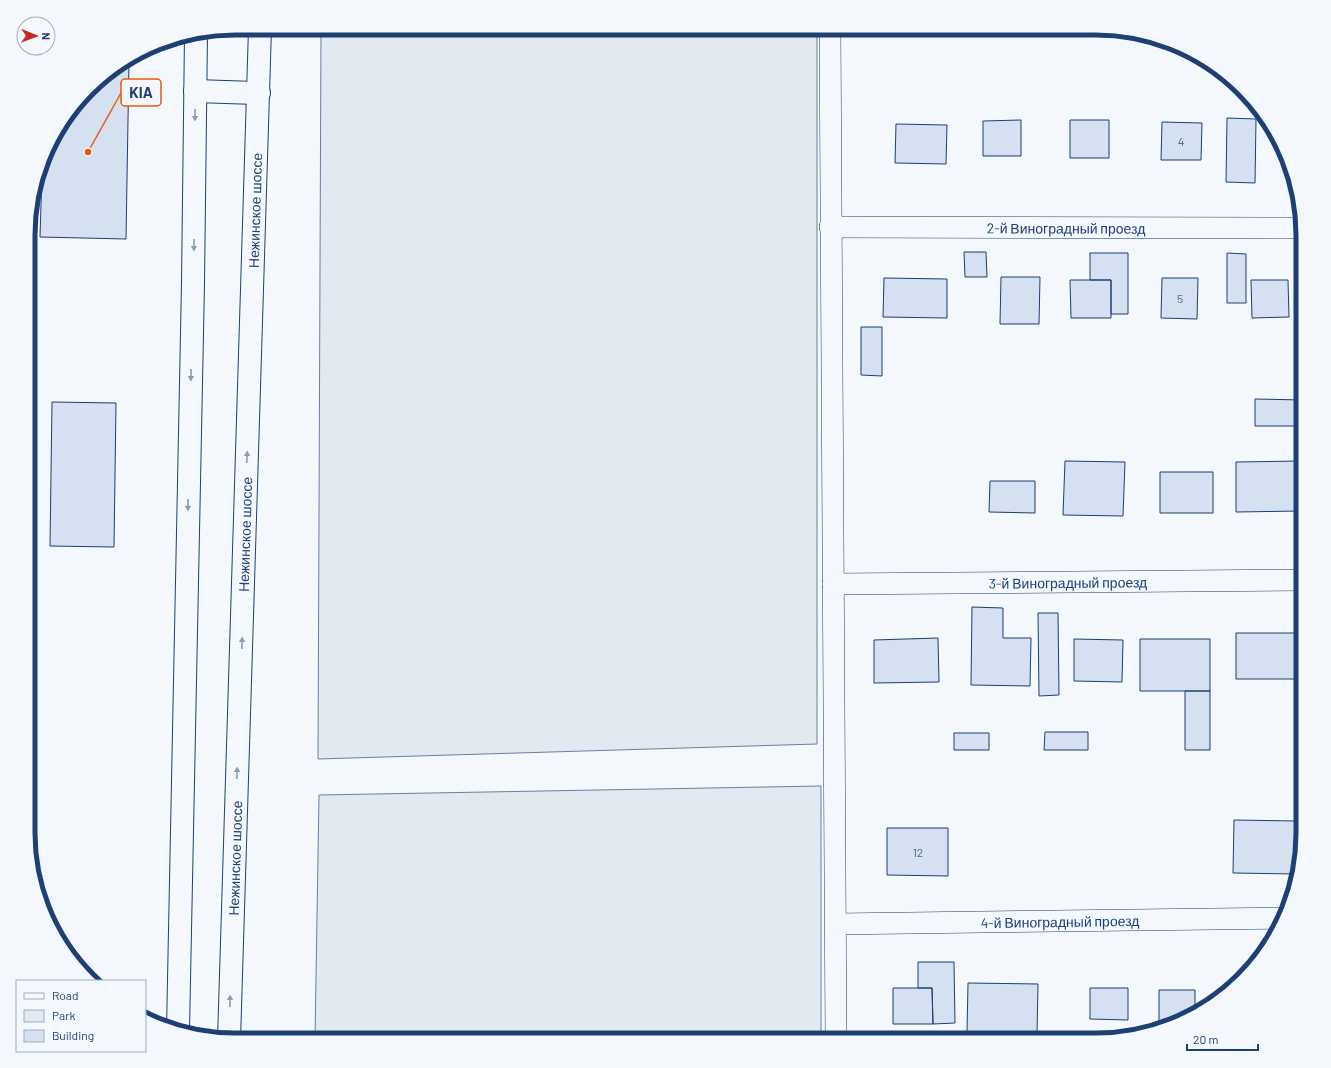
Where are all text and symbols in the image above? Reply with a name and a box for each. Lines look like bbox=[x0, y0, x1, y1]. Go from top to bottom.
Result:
north arrow bbox=[16, 16, 56, 56]
text: N bbox=[40, 32, 53, 40]
callout: KIA bbox=[121, 79, 161, 106]
text: KIA bbox=[129, 83, 153, 101]
one-way arrow bbox=[192, 109, 198, 122]
house number: 4 bbox=[1178, 134, 1184, 148]
street label: Нежинское шоссе bbox=[244, 152, 265, 268]
street label: 2-й Виноградный проезд bbox=[987, 219, 1145, 236]
one-way arrow bbox=[190, 239, 197, 251]
house number: 5 bbox=[1177, 291, 1183, 305]
one-way arrow bbox=[188, 369, 194, 382]
one-way arrow bbox=[244, 450, 250, 463]
street label: Нежинское шоссе bbox=[234, 476, 255, 592]
one-way arrow bbox=[185, 499, 191, 512]
street label: 3-й Виноградный проезд bbox=[989, 573, 1147, 591]
one-way arrow bbox=[238, 637, 245, 649]
one-way arrow bbox=[234, 767, 241, 779]
street label: Нежинское шоссе bbox=[224, 800, 245, 916]
house number: 12 bbox=[913, 845, 923, 859]
street label: 4-й Виноградный проезд bbox=[980, 911, 1140, 931]
legend bbox=[16, 980, 146, 1052]
text: Road bbox=[52, 988, 79, 1002]
one-way arrow bbox=[227, 995, 234, 1007]
text: Park bbox=[52, 1008, 76, 1022]
scale bar bbox=[1187, 1026, 1258, 1052]
text: Building bbox=[52, 1028, 94, 1042]
text: 20 m bbox=[1193, 1032, 1219, 1046]

